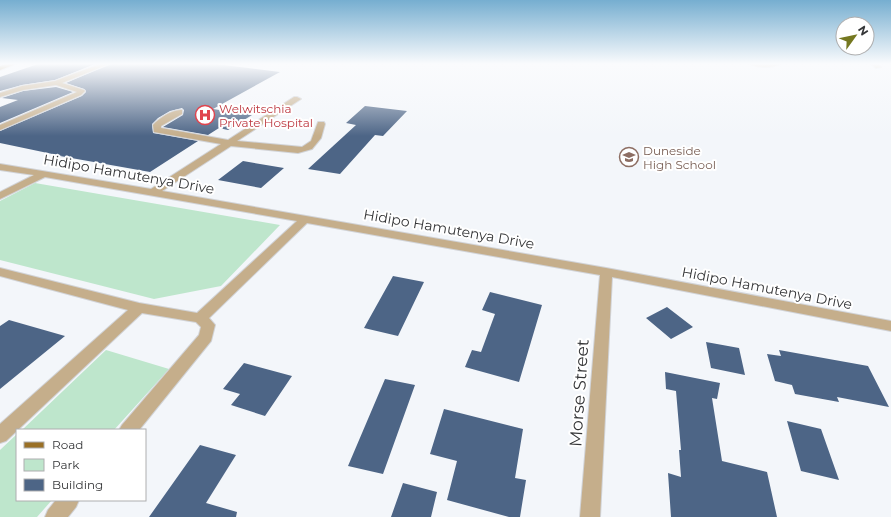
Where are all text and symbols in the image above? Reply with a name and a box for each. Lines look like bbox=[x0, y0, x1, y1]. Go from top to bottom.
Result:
north arrow bbox=[835, 16, 875, 56]
text: N bbox=[855, 23, 872, 38]
place label: Welwitschia Private Hospital bbox=[219, 101, 313, 130]
hospital icon: Welwitschia Private Hospital bbox=[194, 104, 216, 126]
place label: Duneside High School bbox=[643, 143, 716, 172]
school or university icon: Duneside High School bbox=[618, 146, 640, 168]
street label: Hidipo Hamutenya Drive bbox=[42, 150, 216, 198]
street label: Hidipo Hamutenya Drive bbox=[362, 205, 536, 253]
street label: Hidipo Hamutenya Drive bbox=[680, 263, 854, 313]
street label: Morse Street bbox=[565, 338, 593, 448]
legend bbox=[16, 429, 146, 501]
text: Road bbox=[52, 437, 83, 452]
text: Park bbox=[52, 457, 80, 472]
text: Building bbox=[52, 477, 103, 492]

